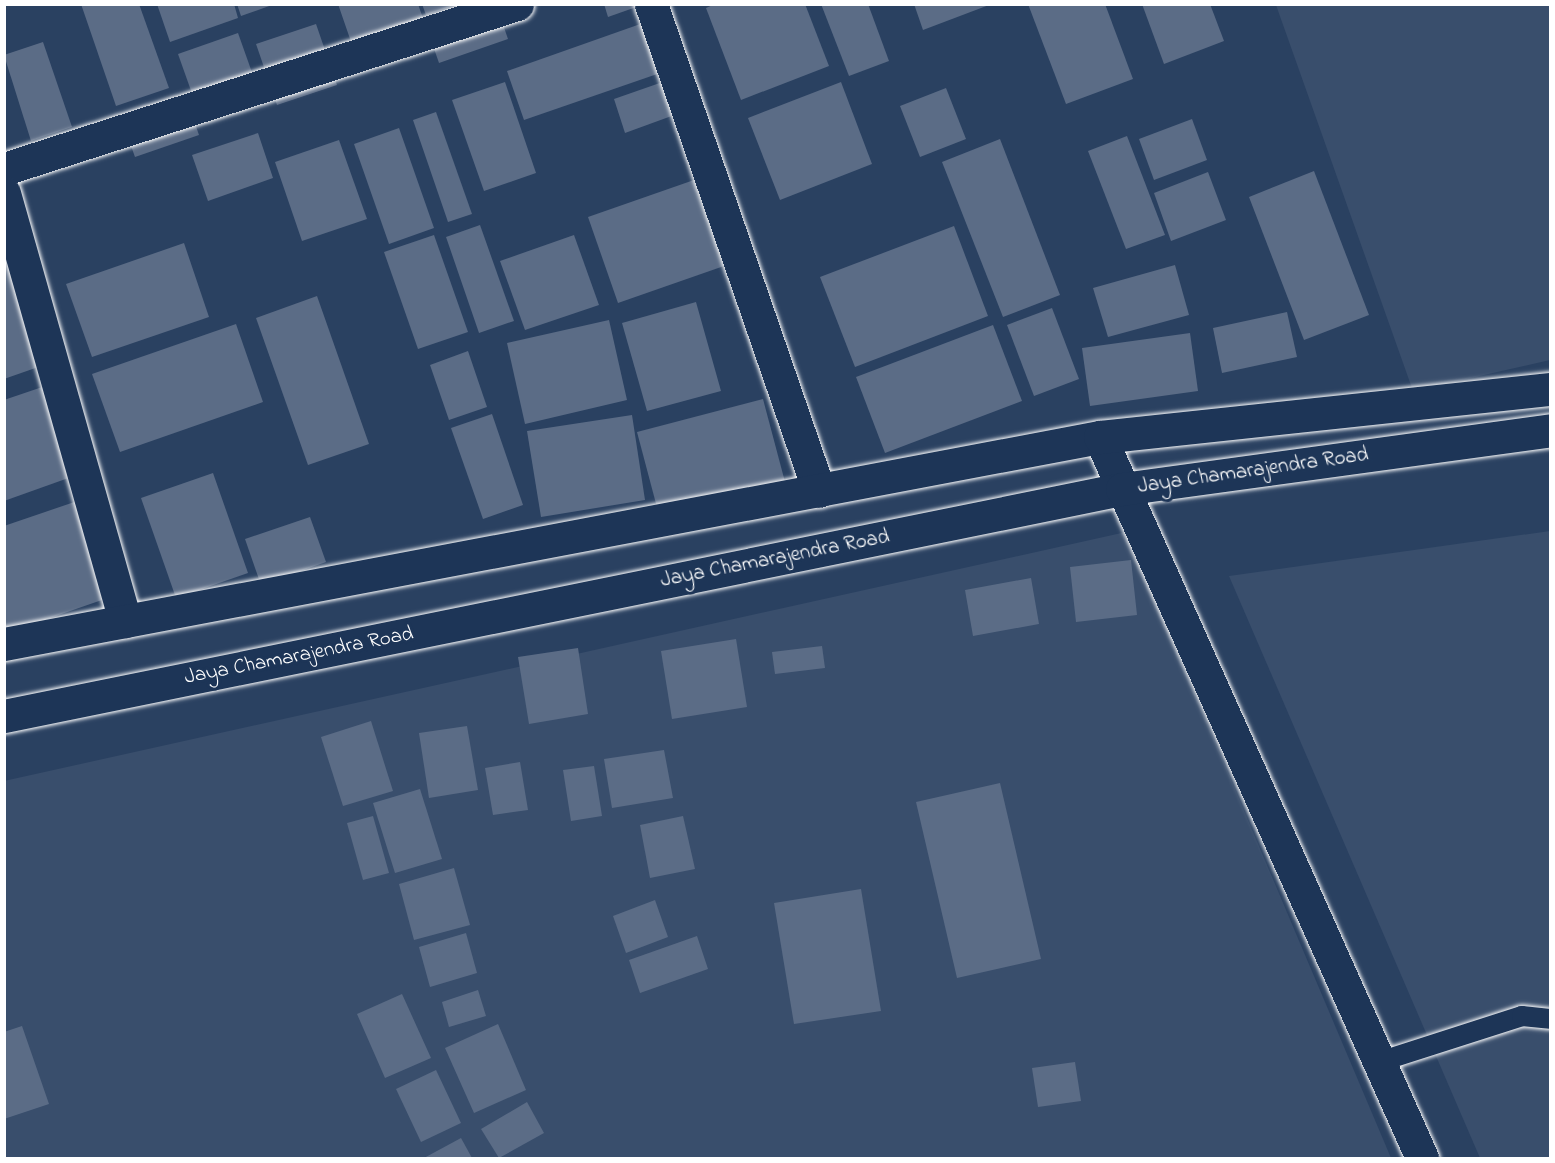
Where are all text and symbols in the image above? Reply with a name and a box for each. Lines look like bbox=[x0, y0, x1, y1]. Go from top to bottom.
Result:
street label: Jaya Chamarajendra Road bbox=[1136, 442, 1370, 500]
street label: Jaya Chamarajendra Road bbox=[658, 524, 892, 594]
street label: Jaya Chamarajendra Road bbox=[182, 621, 416, 691]

